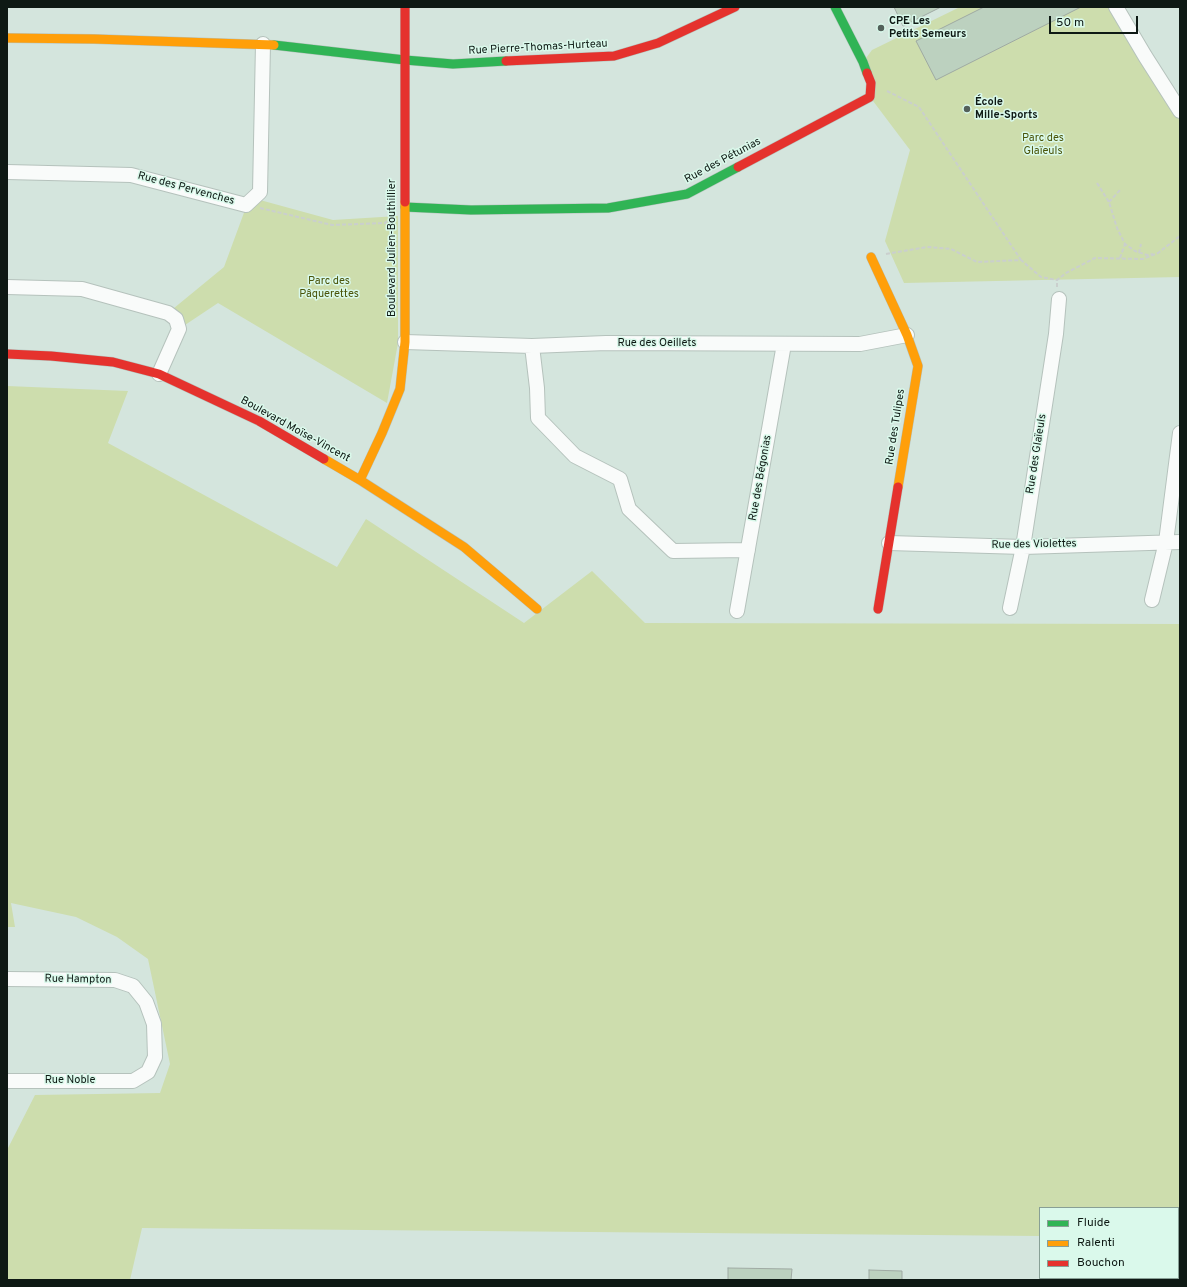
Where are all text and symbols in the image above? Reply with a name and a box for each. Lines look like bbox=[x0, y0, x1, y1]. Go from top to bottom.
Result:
scale bar bbox=[1051, 8, 1140, 34]
place label: CPE Les Petits Semeurs bbox=[889, 15, 967, 41]
text: 50 m bbox=[1056, 15, 1084, 31]
marker: CPE Les Petits Semeurs bbox=[876, 23, 886, 33]
street label: Rue Pierre-Thomas-Hurteau bbox=[468, 38, 608, 58]
place label: École Mille-Sports bbox=[975, 96, 1038, 122]
marker: École Mille-Sports bbox=[962, 104, 972, 114]
park label: Parc des Glaïeuls bbox=[1022, 132, 1064, 158]
street label: Rue des Pétunias bbox=[683, 135, 763, 187]
street label: Rue des Pervenches bbox=[136, 170, 236, 208]
street label: Boulevard Julien-Bouthillier bbox=[386, 179, 400, 317]
park label: Parc des Pâquerettes bbox=[299, 275, 359, 301]
street label: Rue des Oeillets bbox=[618, 337, 696, 351]
street label: Rue des Tulipes bbox=[883, 388, 909, 466]
street label: Boulevard Moïse-Vincent bbox=[238, 394, 352, 466]
street label: Rue des Glaïeuls bbox=[1024, 413, 1050, 495]
street label: Rue des Bégonias bbox=[747, 434, 775, 522]
street label: Rue des Violettes bbox=[991, 538, 1077, 552]
street label: Rue Hampton bbox=[44, 973, 112, 987]
street label: Rue Noble bbox=[45, 1074, 95, 1088]
legend bbox=[1039, 1207, 1179, 1279]
text: Fluide bbox=[1077, 1215, 1110, 1231]
text: Ralenti bbox=[1077, 1235, 1115, 1251]
text: Bouchon bbox=[1077, 1255, 1125, 1271]

